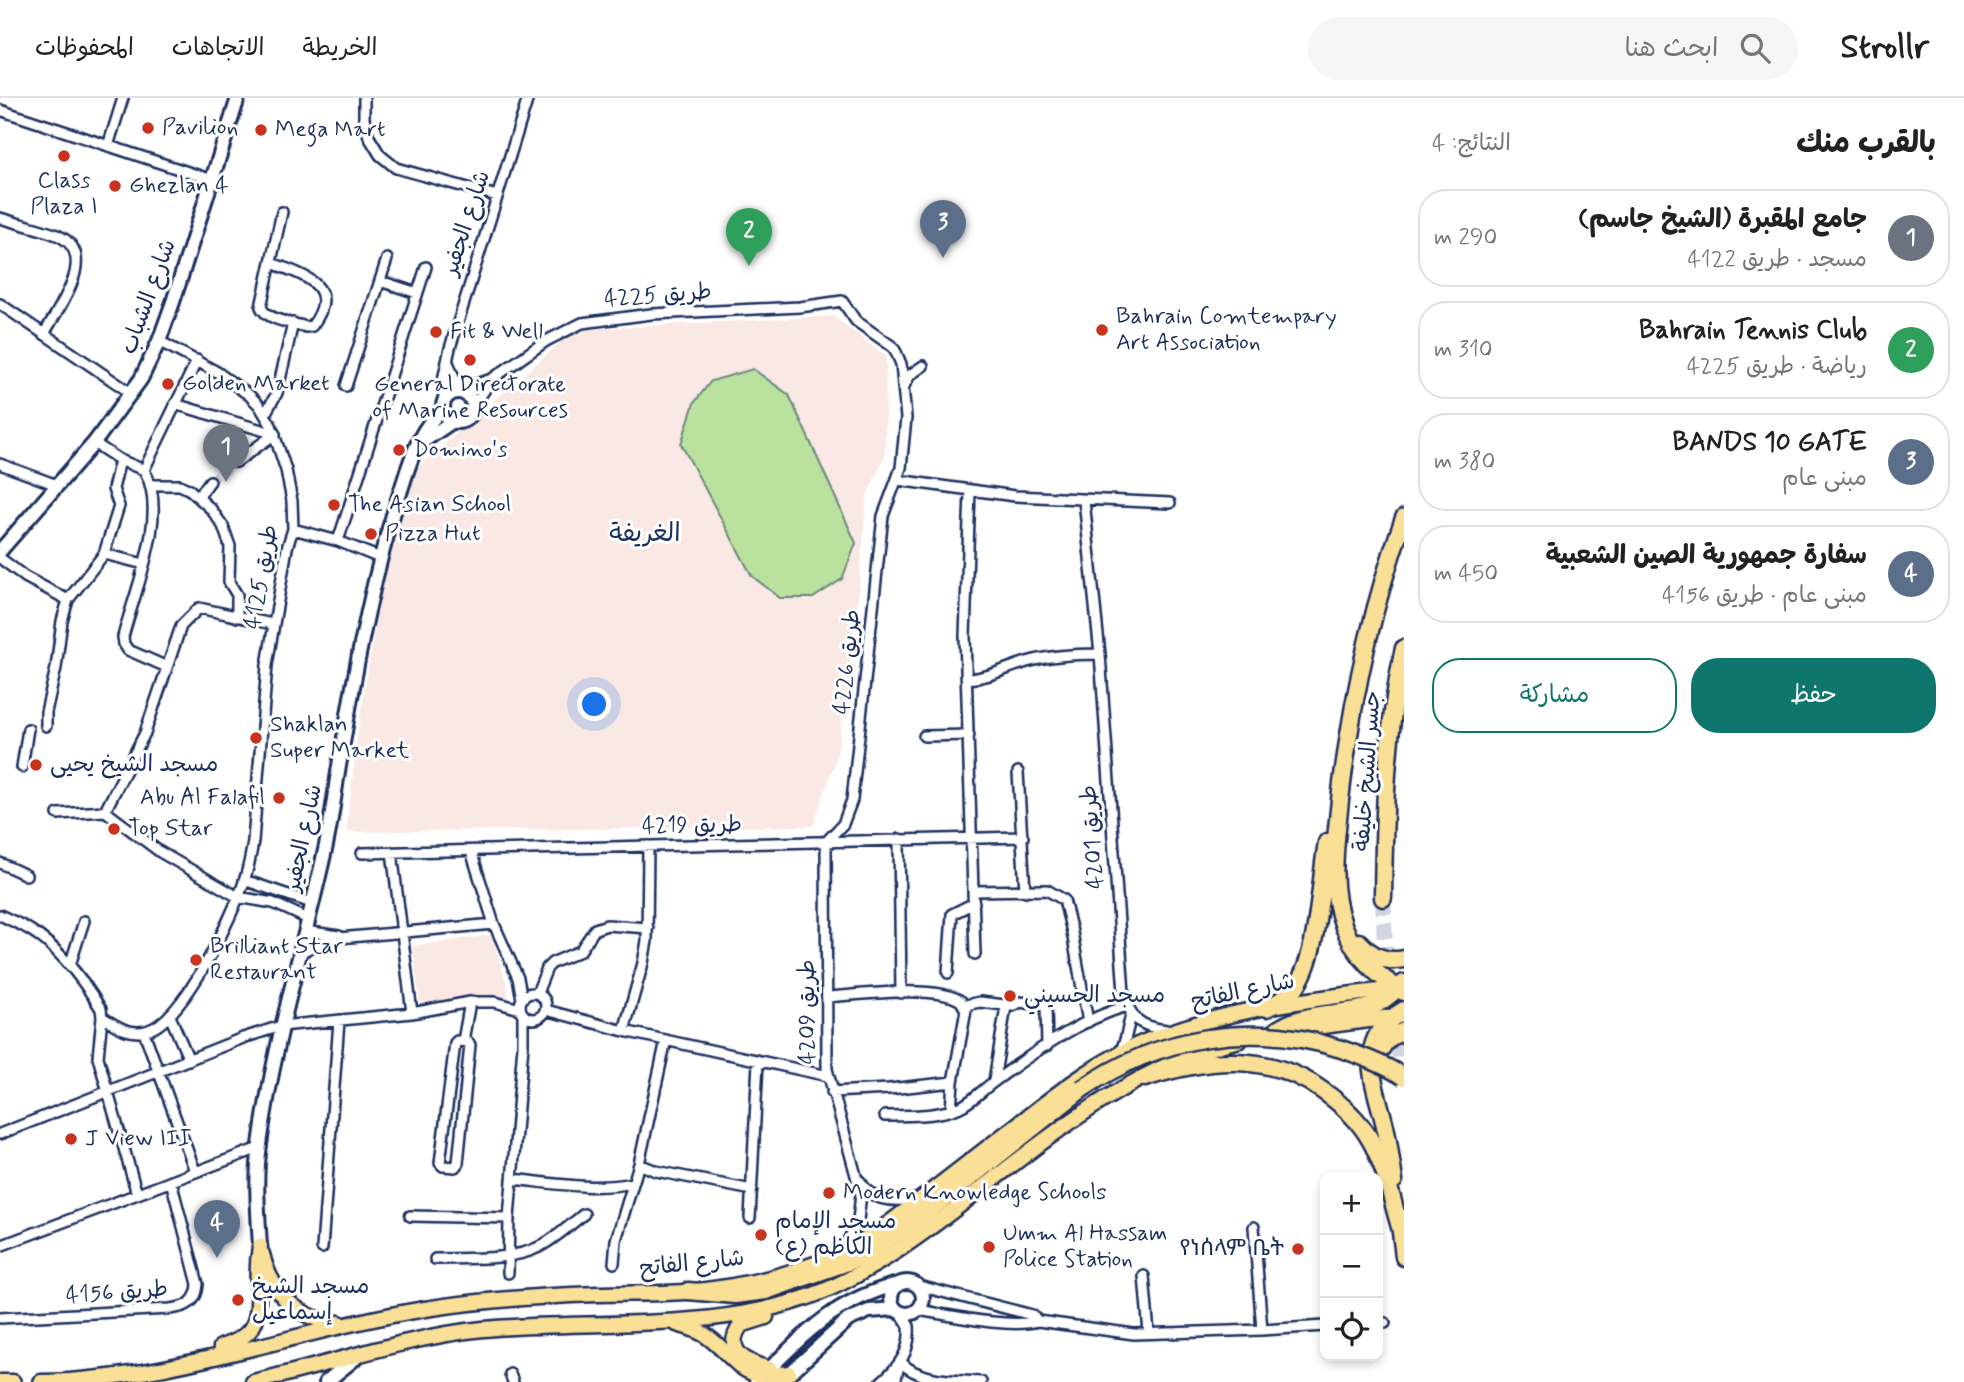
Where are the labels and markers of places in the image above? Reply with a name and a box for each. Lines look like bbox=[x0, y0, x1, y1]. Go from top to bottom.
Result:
place label: Pavilion bbox=[162, 113, 238, 143]
place label: Mega Mart bbox=[275, 115, 386, 147]
marker: Pavilion bbox=[140, 120, 156, 136]
marker: Mega Mart bbox=[253, 122, 269, 138]
marker: Class Plaza I bbox=[56, 148, 72, 164]
place label: Class Plaza I bbox=[30, 166, 98, 222]
place label: Ghezlan 4 bbox=[129, 171, 229, 201]
marker: Ghezlan 4 bbox=[107, 178, 123, 194]
pin: 3 bbox=[920, 200, 966, 258]
pin: 2 bbox=[726, 208, 772, 266]
place label: Bahrain Comtempary Art Association bbox=[1116, 302, 1337, 358]
place label: Fit & Well bbox=[450, 317, 543, 347]
marker: Bahrain Comtempary Art Association bbox=[1094, 322, 1110, 338]
marker: Fit & Well bbox=[428, 324, 444, 340]
marker: General Directorate of Marine Resources bbox=[462, 352, 478, 368]
place label: Golden Market bbox=[182, 369, 330, 399]
place label: General Directorate of Marine Resources bbox=[372, 370, 568, 426]
marker: Golden Market bbox=[160, 376, 176, 392]
pin: 1 bbox=[203, 424, 249, 482]
place label: Domino's bbox=[413, 435, 507, 465]
marker: Domino's bbox=[391, 442, 407, 458]
place label: The Asian School bbox=[348, 490, 511, 520]
marker: The Asian School bbox=[326, 497, 342, 513]
place label: Pizza Hut bbox=[385, 519, 481, 549]
marker: Pizza Hut bbox=[363, 526, 379, 542]
place label: Shaklan Super Market bbox=[270, 710, 410, 766]
marker: Shaklan Super Market bbox=[248, 730, 264, 746]
place label: مسجد الشيخ يحيى bbox=[50, 750, 218, 780]
marker: مسجد الشيخ يحيى bbox=[28, 757, 44, 773]
place label: Abu Al Falafil bbox=[140, 783, 265, 813]
marker: Abu Al Falafil bbox=[271, 790, 287, 806]
place label: Top Star bbox=[128, 814, 213, 844]
marker: Top Star bbox=[106, 821, 122, 837]
place label: Brilliant Star Restaurant bbox=[210, 932, 343, 988]
marker: Brilliant Star Restaurant bbox=[188, 952, 204, 968]
place label: مسجد الحسيني bbox=[1024, 981, 1165, 1015]
marker: مسجد الحسيني bbox=[1002, 988, 1018, 1004]
place label: J View III bbox=[85, 1124, 192, 1154]
marker: J View III bbox=[63, 1131, 79, 1147]
place label: Modern Knowledge Schools bbox=[843, 1178, 1106, 1208]
marker: Modern Knowledge Schools bbox=[821, 1185, 837, 1201]
pin: 4 bbox=[194, 1200, 240, 1258]
place label: مسجد الإمام الكاظم (ع) bbox=[775, 1207, 896, 1264]
place label: Umm Al Hassam Police Station bbox=[1003, 1219, 1167, 1275]
marker: مسجد الإمام الكاظم (ع) bbox=[753, 1227, 769, 1243]
place label: የነሰላም ቤት bbox=[1180, 1234, 1284, 1264]
marker: Umm Al Hassam Police Station bbox=[981, 1239, 997, 1255]
marker: የነሰላም ቤት bbox=[1290, 1241, 1306, 1257]
place label: مسجد الشيخ إسماعيل bbox=[252, 1272, 369, 1328]
marker: مسجد الشيخ إسماعيل bbox=[230, 1292, 246, 1308]

